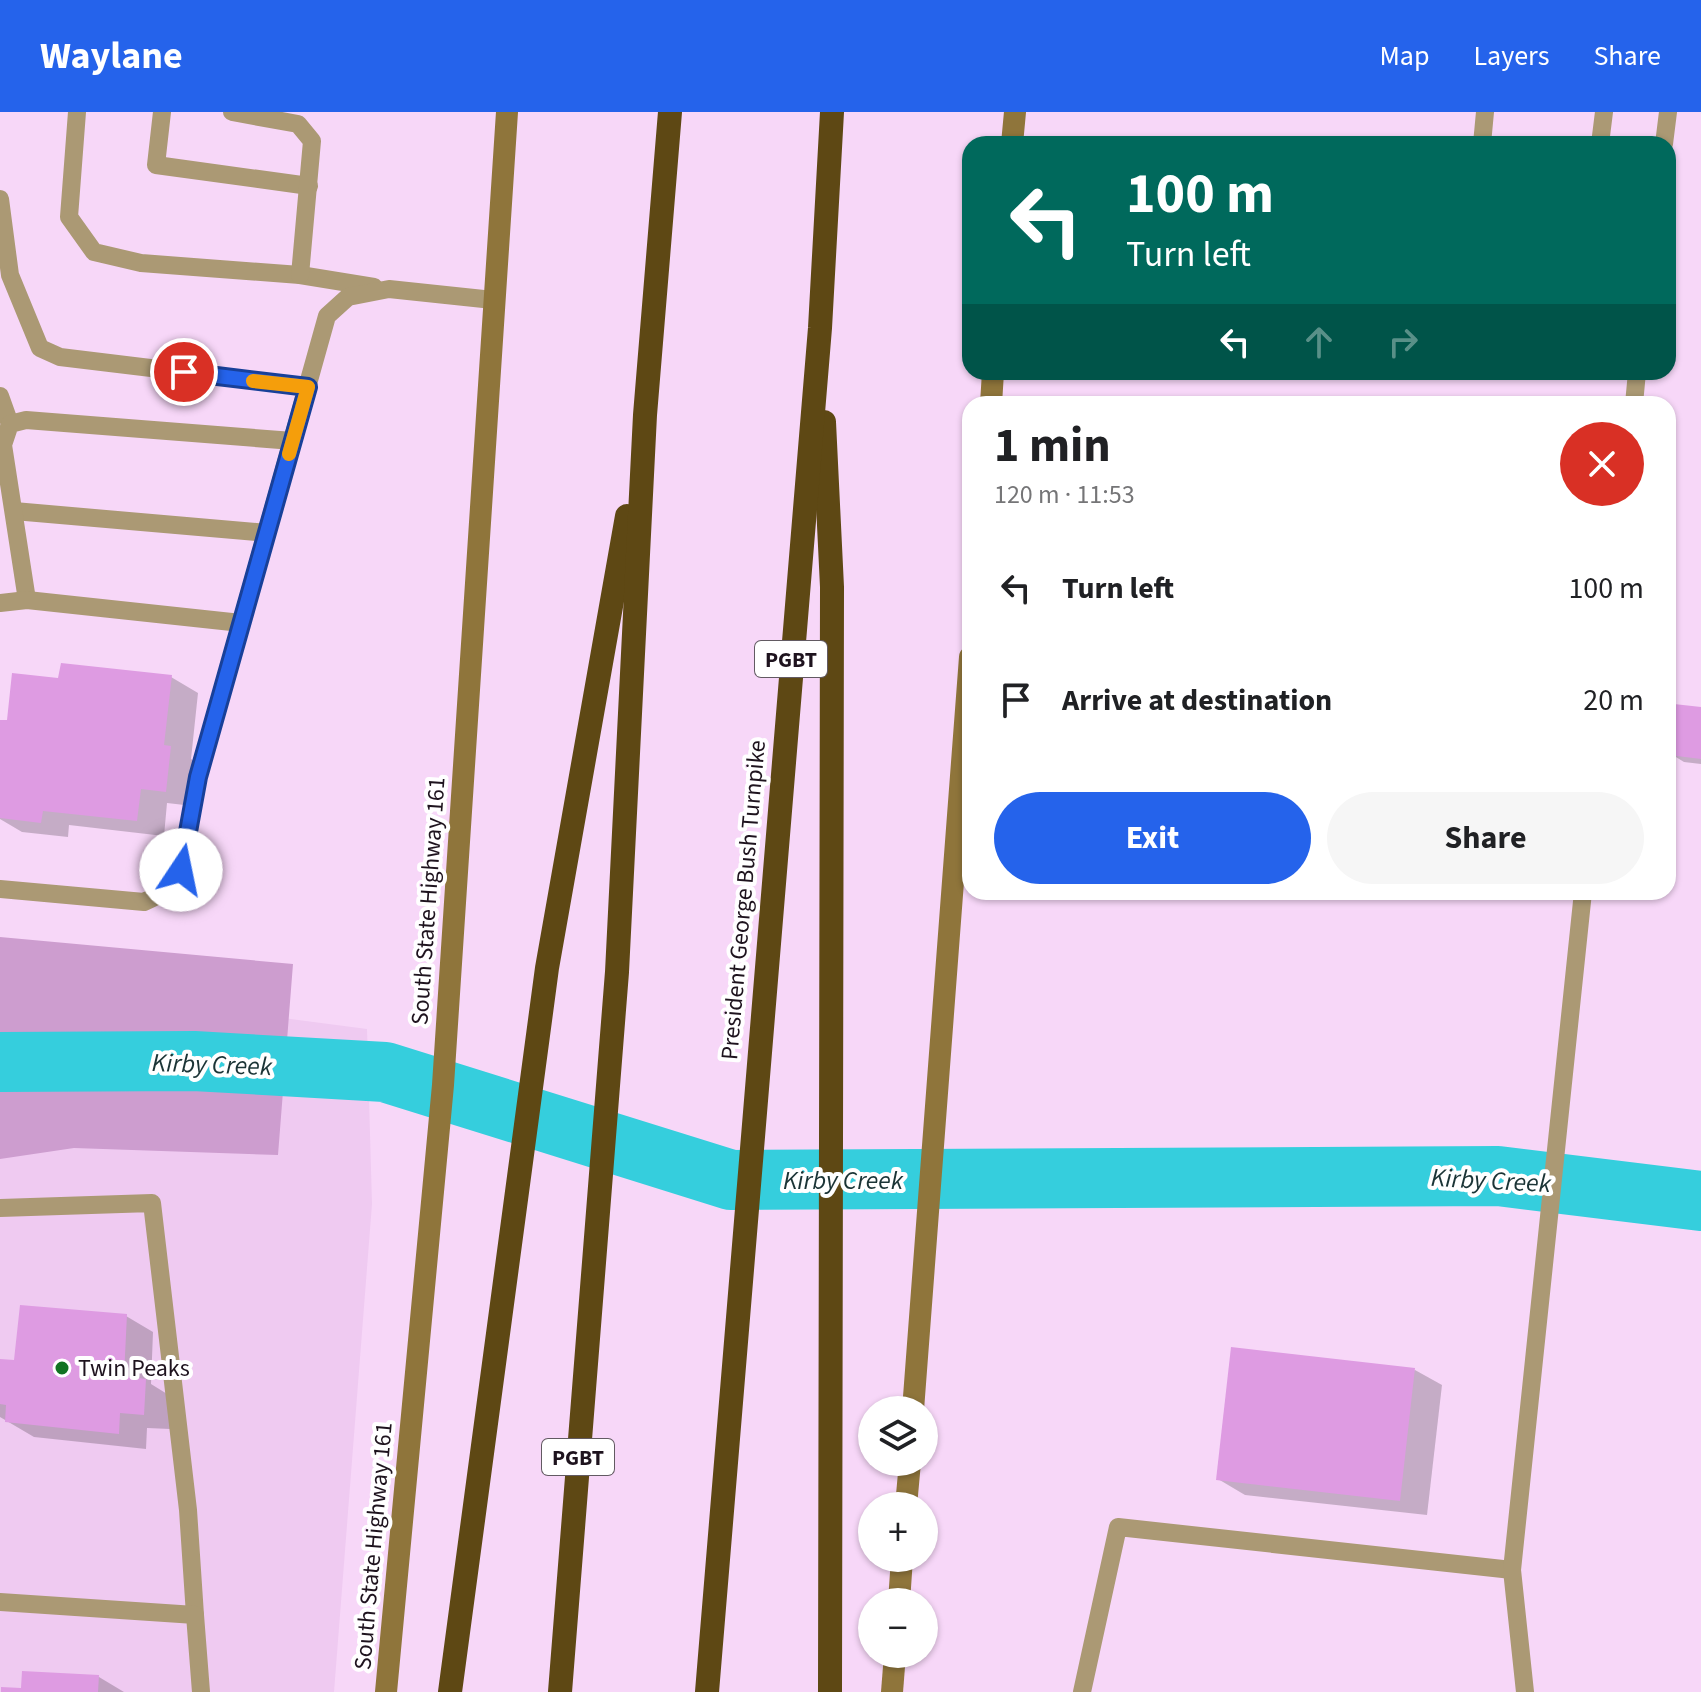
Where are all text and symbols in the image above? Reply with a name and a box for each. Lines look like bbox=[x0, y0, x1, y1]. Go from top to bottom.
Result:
text: Waylane bbox=[40, 29, 183, 83]
text: Map bbox=[1379, 36, 1429, 76]
text: Layers bbox=[1473, 36, 1549, 76]
text: Share bbox=[1593, 36, 1661, 76]
text: 100 m bbox=[1126, 155, 1274, 234]
icon: left bbox=[994, 168, 1098, 272]
text: Turn left bbox=[1126, 229, 1251, 280]
icon: left bbox=[1213, 320, 1257, 364]
icon: ahead bbox=[1297, 320, 1341, 364]
icon: right bbox=[1381, 320, 1425, 364]
pin bbox=[150, 338, 218, 406]
icon: arrive bbox=[162, 350, 206, 394]
text: 1 min bbox=[994, 412, 1111, 480]
button: close bbox=[1560, 422, 1644, 506]
text: 120 m · 11:53 bbox=[994, 476, 1135, 513]
icon: left bbox=[994, 566, 1038, 610]
text: Turn left bbox=[1062, 567, 1174, 610]
text: 100 m bbox=[1568, 567, 1644, 610]
road number: PGBT bbox=[755, 641, 827, 677]
icon: arrive bbox=[994, 678, 1038, 722]
text: Arrive at destination bbox=[1062, 679, 1332, 722]
text: 20 m bbox=[1583, 679, 1644, 722]
street label: President George Bush Turnpike bbox=[712, 739, 775, 1061]
street label: South State Highway 161 bbox=[402, 776, 455, 1026]
button: Exit bbox=[994, 792, 1311, 884]
button: Share bbox=[1327, 792, 1644, 884]
position arrow bbox=[139, 828, 223, 912]
water label: Kirby Creek bbox=[151, 1044, 273, 1085]
water label: Kirby Creek bbox=[1430, 1159, 1553, 1202]
water label: Kirby Creek bbox=[783, 1162, 904, 1199]
place label: Twin Peaks bbox=[78, 1351, 190, 1386]
marker: Twin Peaks bbox=[53, 1359, 71, 1377]
map controls bbox=[858, 1396, 938, 1668]
button: layers bbox=[858, 1396, 938, 1476]
street label: South State Highway 161 bbox=[345, 1421, 402, 1671]
road number: PGBT bbox=[542, 1439, 614, 1475]
button: + bbox=[858, 1492, 938, 1572]
button: − bbox=[858, 1588, 938, 1668]

